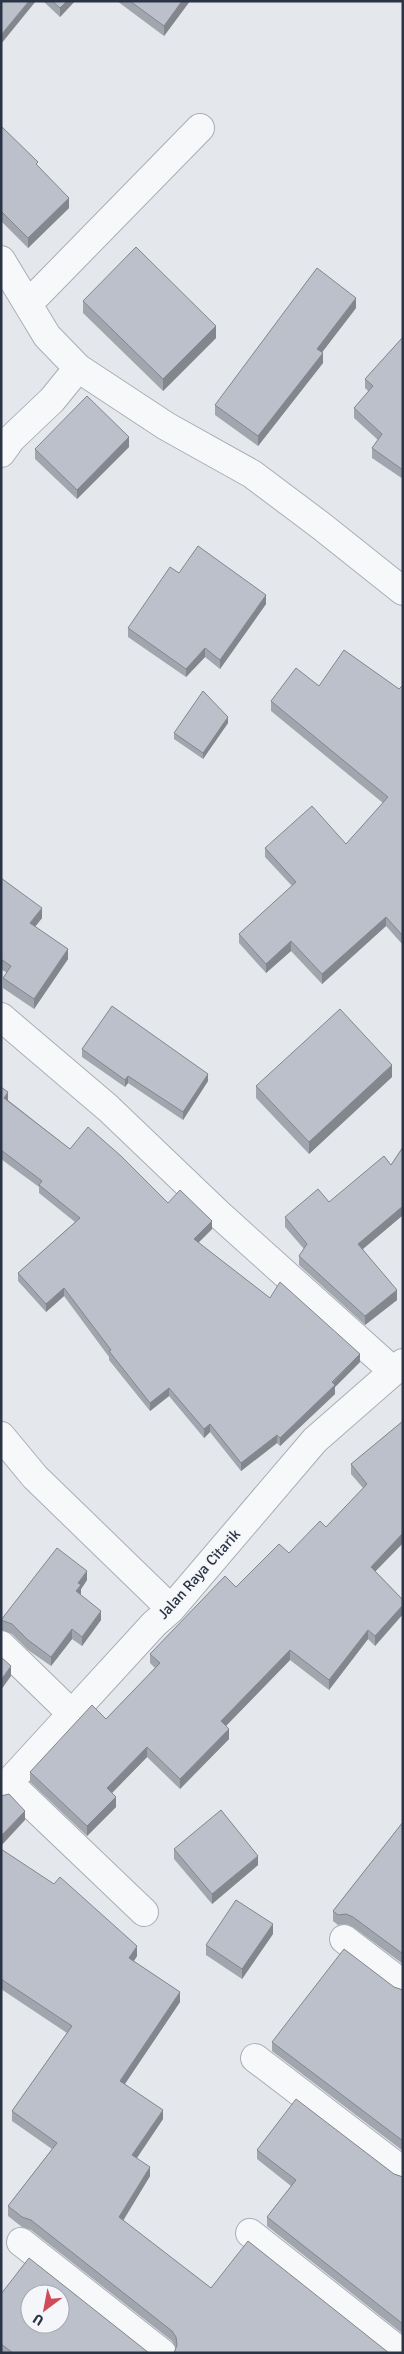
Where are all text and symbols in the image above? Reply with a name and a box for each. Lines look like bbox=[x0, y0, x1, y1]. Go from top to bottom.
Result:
street label: Jalan Raya Citarik bbox=[154, 1525, 244, 1623]
north arrow bbox=[20, 2284, 70, 2334]
text: U bbox=[30, 2310, 47, 2329]

